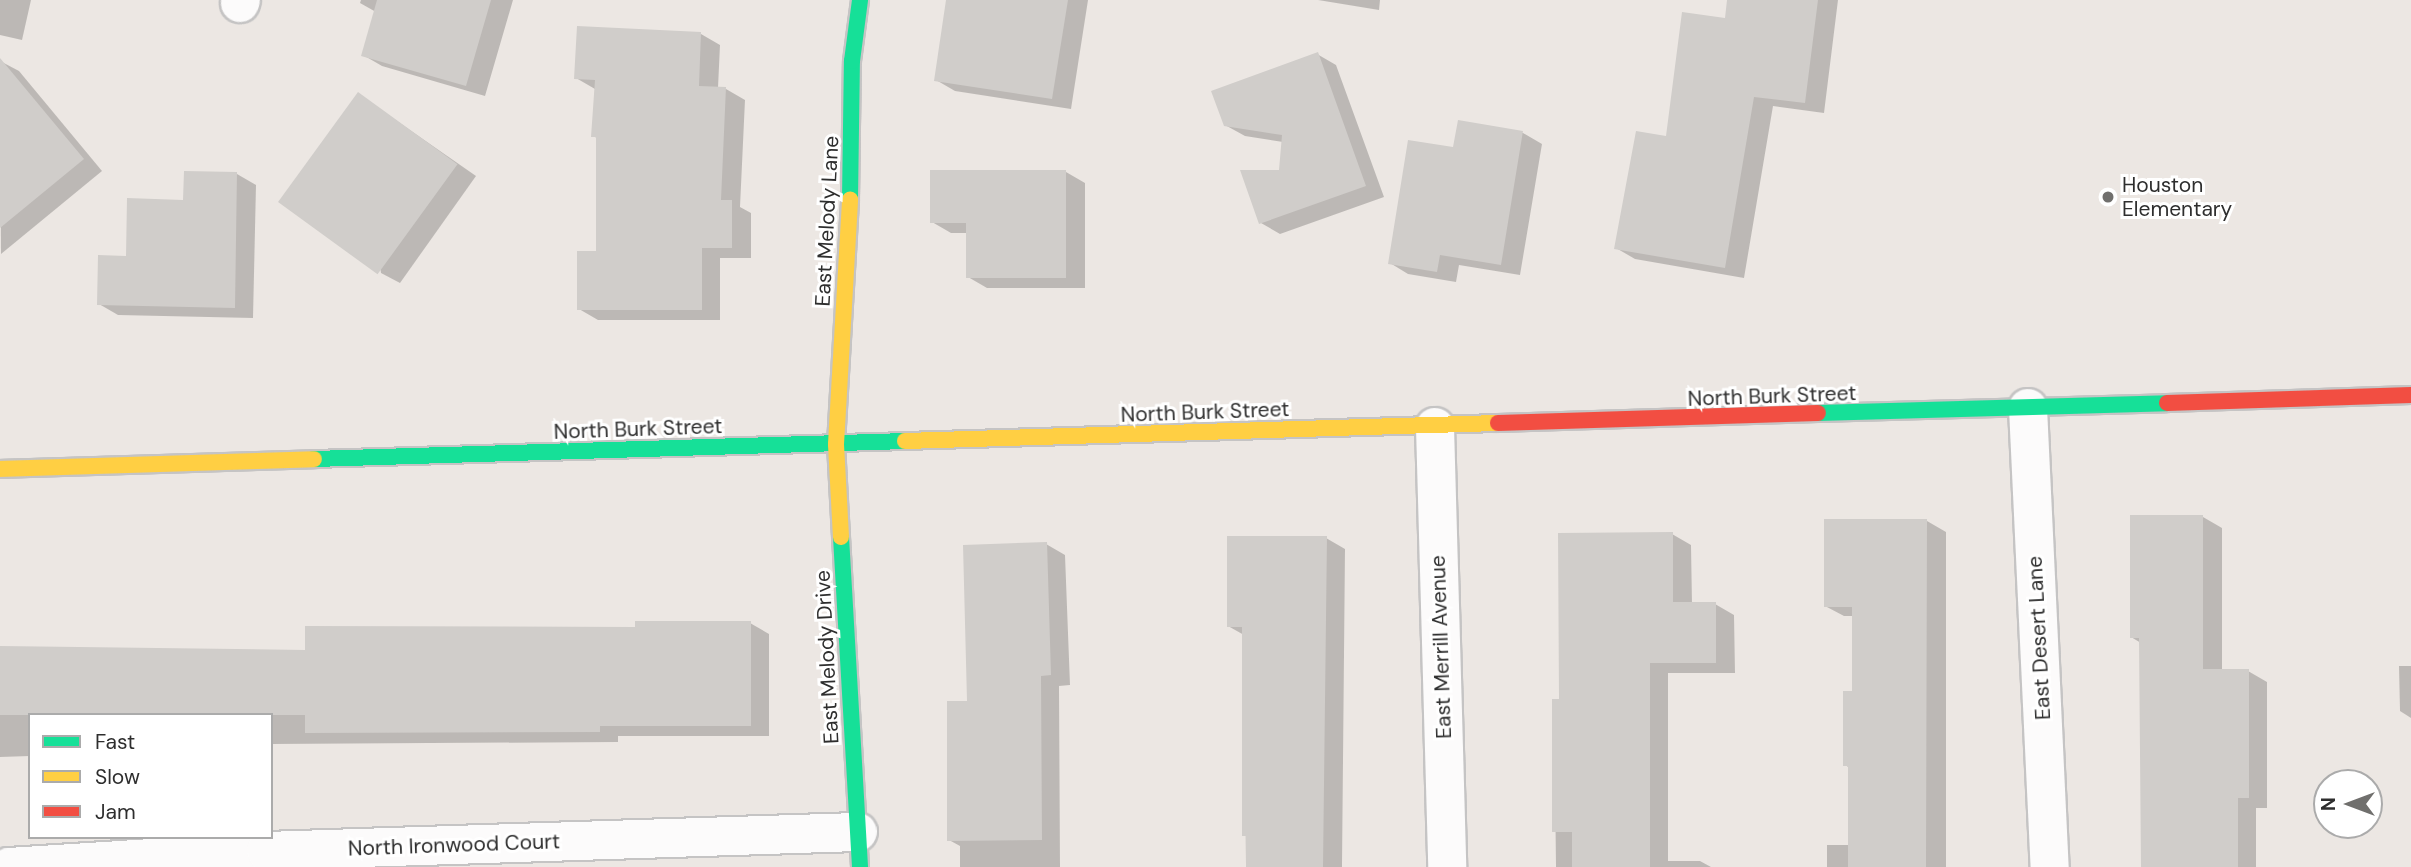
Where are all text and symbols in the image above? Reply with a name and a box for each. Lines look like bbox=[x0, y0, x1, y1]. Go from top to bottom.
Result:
street label: East Melody Lane bbox=[810, 135, 844, 307]
place label: Houston Elementary bbox=[2122, 172, 2232, 222]
marker: Houston Elementary bbox=[2100, 189, 2116, 205]
street label: North Burk Street bbox=[1687, 380, 1857, 412]
street label: North Burk Street bbox=[1120, 396, 1290, 428]
street label: North Burk Street bbox=[553, 413, 723, 445]
street label: East Merrill Avenue bbox=[1425, 555, 1457, 739]
street label: East Desert Lane bbox=[2022, 555, 2056, 721]
street label: East Melody Drive bbox=[810, 569, 844, 745]
legend bbox=[28, 713, 273, 839]
text: Fast bbox=[95, 728, 135, 756]
text: Slow bbox=[95, 763, 140, 791]
north arrow bbox=[2313, 769, 2383, 839]
text: N bbox=[2316, 797, 2341, 811]
text: Jam bbox=[95, 798, 136, 826]
street label: North Ironwood Court bbox=[348, 829, 560, 861]

